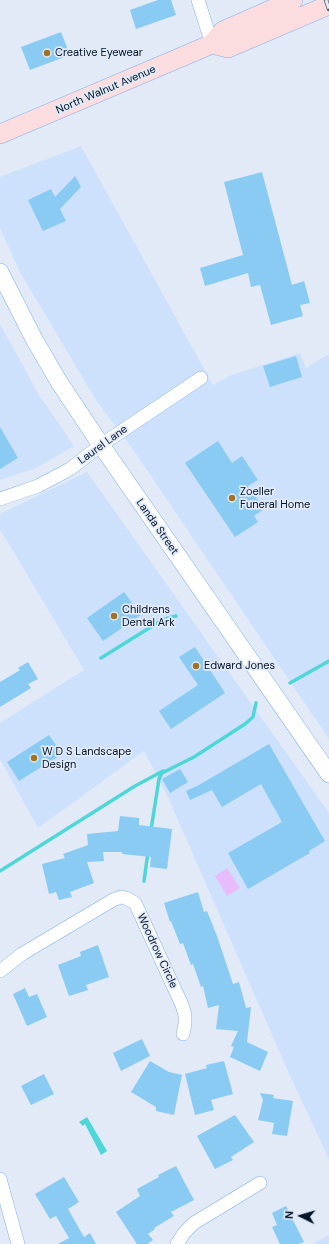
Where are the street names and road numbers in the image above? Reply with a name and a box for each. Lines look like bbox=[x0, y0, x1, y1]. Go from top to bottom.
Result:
street label: North Walnut Avenue bbox=[54, 63, 158, 117]
street label: Laurel Lane bbox=[76, 423, 130, 467]
street label: Landa Street bbox=[133, 497, 181, 557]
street label: Woodrow Circle bbox=[134, 912, 180, 990]

